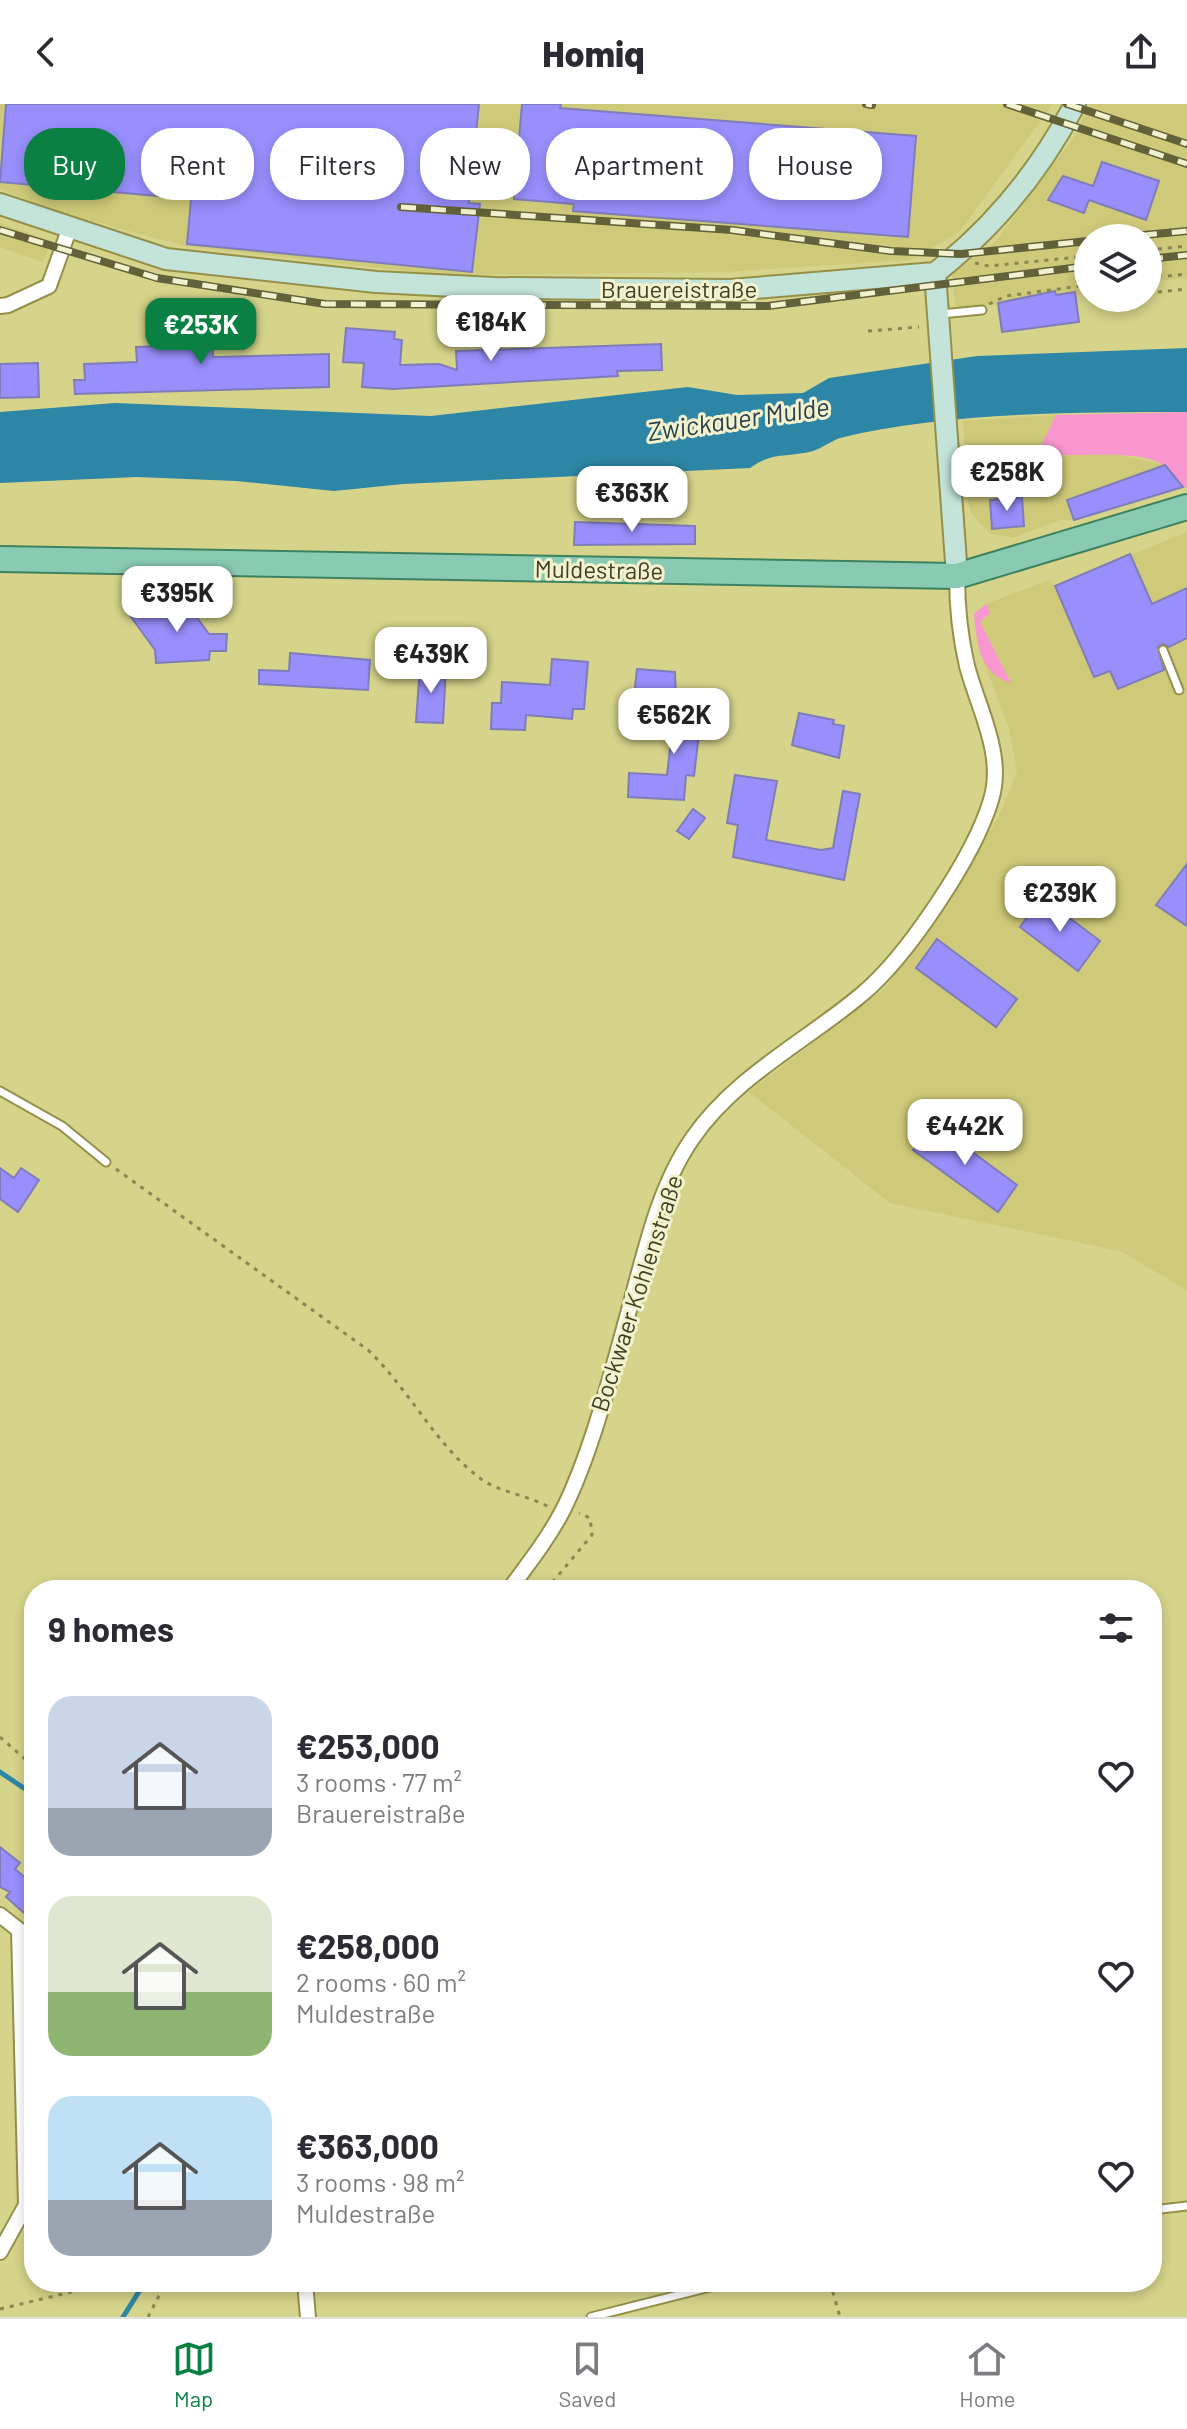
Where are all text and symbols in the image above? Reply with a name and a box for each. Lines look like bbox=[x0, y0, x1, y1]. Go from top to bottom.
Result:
icon: back bbox=[24, 30, 68, 74]
icon: share bbox=[1119, 30, 1163, 74]
text: Homiq bbox=[542, 31, 645, 74]
chip: Buy bbox=[24, 128, 125, 200]
chip: Rent bbox=[141, 128, 254, 200]
chip: Filters bbox=[270, 128, 404, 200]
chip: New bbox=[420, 128, 530, 200]
chip: Apartment bbox=[546, 128, 733, 200]
chip: House bbox=[749, 128, 882, 200]
map controls bbox=[1074, 224, 1162, 312]
button: layers bbox=[1074, 224, 1162, 312]
street label: Brauereistraße bbox=[601, 274, 757, 303]
pin: €184K bbox=[435, 295, 547, 363]
pin: €253K bbox=[145, 298, 257, 366]
text: €184K bbox=[455, 305, 527, 336]
text: €253K bbox=[163, 308, 239, 339]
water label: Zwickauer Mulde bbox=[645, 390, 831, 446]
pin: €258K bbox=[951, 445, 1063, 513]
text: €258K bbox=[969, 455, 1045, 486]
pin: €363K bbox=[576, 466, 688, 534]
text: €363K bbox=[595, 476, 669, 507]
street label: Muldestraße bbox=[534, 553, 664, 585]
pin: €395K bbox=[121, 566, 233, 634]
text: €395K bbox=[140, 576, 214, 607]
pin: €439K bbox=[375, 627, 487, 695]
text: €439K bbox=[393, 637, 469, 668]
pin: €562K bbox=[618, 688, 730, 756]
text: €562K bbox=[636, 698, 712, 729]
pin: €239K bbox=[1004, 866, 1116, 934]
text: €239K bbox=[1023, 876, 1097, 907]
pin: €442K bbox=[909, 1099, 1021, 1167]
text: €442K bbox=[926, 1109, 1004, 1140]
street label: Bockwaer Kohlenstraße bbox=[584, 1171, 688, 1415]
icon: filters bbox=[1094, 1606, 1138, 1650]
text: 9 homes bbox=[48, 1608, 174, 1649]
text: €253,000 bbox=[296, 1725, 440, 1766]
icon: home bbox=[112, 1728, 208, 1824]
icon: heart bbox=[1094, 1754, 1138, 1798]
text: 3 rooms · 77 m² bbox=[296, 1766, 462, 1797]
text: Brauereistraße bbox=[296, 1797, 466, 1828]
text: €258,000 bbox=[296, 1925, 440, 1966]
icon: home bbox=[112, 1928, 208, 2024]
icon: heart bbox=[1094, 1954, 1138, 1998]
text: 2 rooms · 60 m² bbox=[296, 1966, 466, 1997]
text: Muldestraße bbox=[296, 1997, 435, 2028]
text: €363,000 bbox=[296, 2125, 439, 2166]
icon: home bbox=[112, 2128, 208, 2224]
icon: heart bbox=[1094, 2154, 1138, 2198]
text: 3 rooms · 98 m² bbox=[296, 2166, 464, 2197]
text: Muldestraße bbox=[296, 2197, 435, 2228]
tab: Map bbox=[172, 2337, 216, 2411]
tab: Saved bbox=[559, 2337, 616, 2411]
tab: Home bbox=[959, 2337, 1015, 2411]

